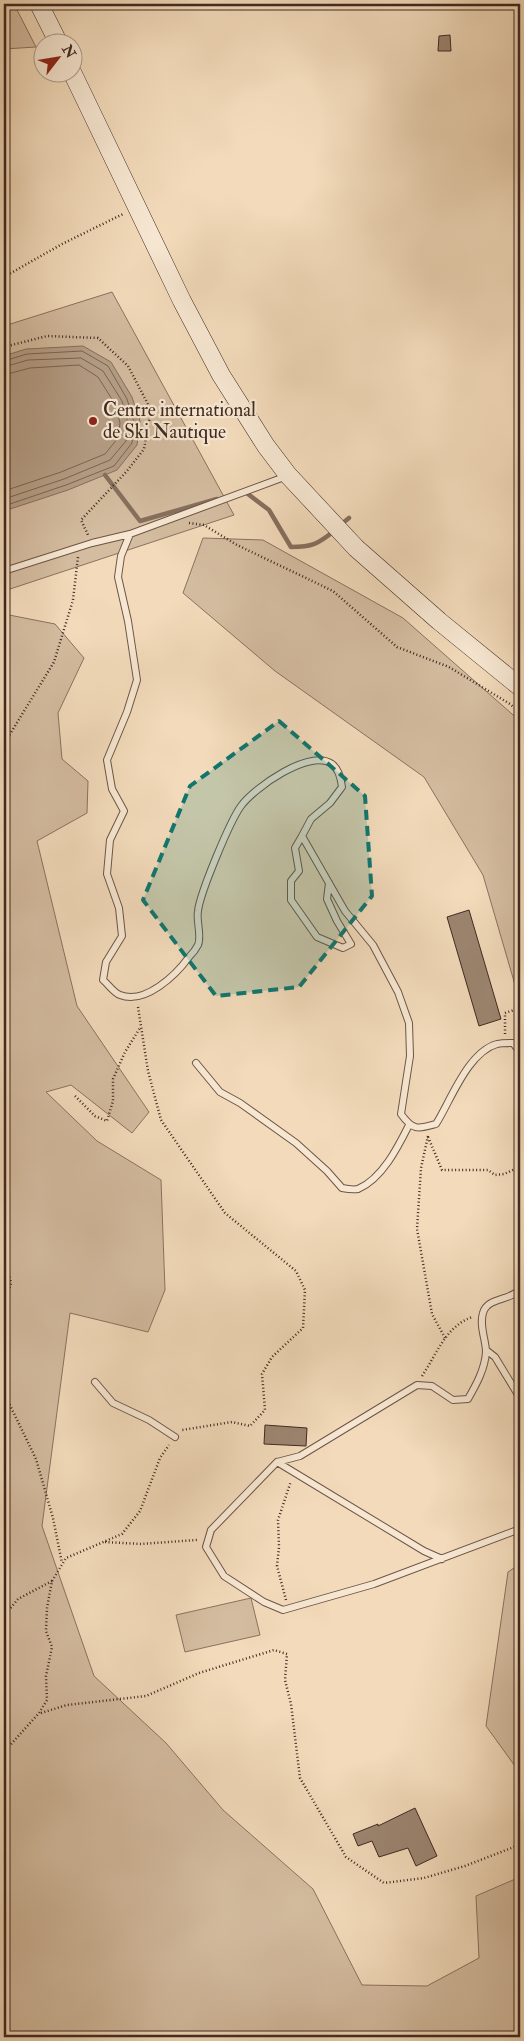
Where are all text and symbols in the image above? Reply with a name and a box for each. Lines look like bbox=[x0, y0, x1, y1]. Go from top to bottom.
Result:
north arrow bbox=[32, 32, 82, 82]
text: N bbox=[58, 41, 79, 62]
place label: Centre international de Ski Nautique bbox=[103, 398, 256, 444]
marker: Centre international de Ski Nautique bbox=[87, 415, 99, 427]

